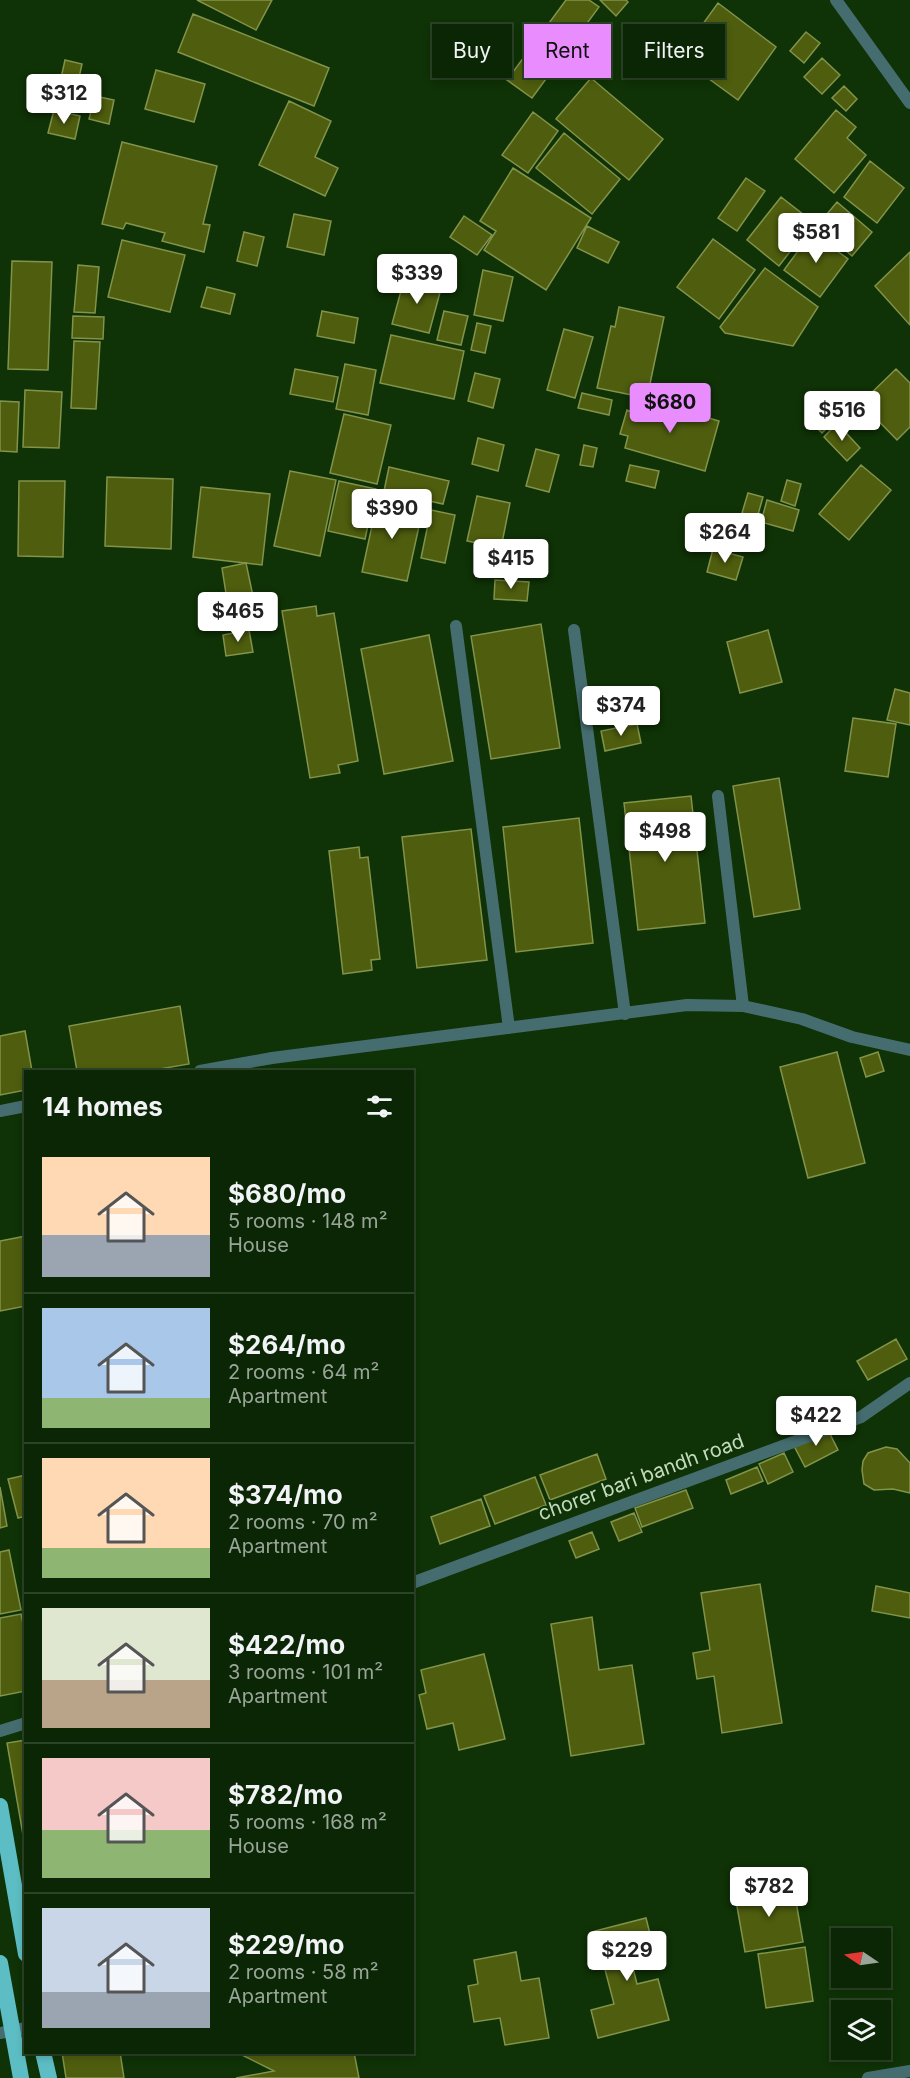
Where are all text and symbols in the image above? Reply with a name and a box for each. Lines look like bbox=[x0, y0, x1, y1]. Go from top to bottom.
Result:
chip: Buy bbox=[432, 24, 512, 78]
chip: Rent bbox=[524, 24, 611, 78]
chip: Filters bbox=[623, 24, 725, 78]
pin: $312 bbox=[28, 74, 100, 125]
text: $312 bbox=[40, 81, 88, 105]
pin: $581 bbox=[780, 213, 852, 264]
text: $581 bbox=[792, 220, 840, 244]
pin: $339 bbox=[381, 254, 453, 305]
text: $339 bbox=[391, 261, 443, 285]
pin: $680 bbox=[634, 383, 706, 434]
text: $680 bbox=[644, 390, 696, 414]
pin: $516 bbox=[806, 391, 878, 442]
text: $516 bbox=[818, 398, 866, 422]
pin: $390 bbox=[356, 489, 428, 540]
text: $390 bbox=[366, 496, 418, 520]
pin: $264 bbox=[689, 513, 761, 564]
text: $264 bbox=[699, 520, 751, 544]
pin: $415 bbox=[475, 539, 547, 590]
text: $415 bbox=[487, 546, 535, 570]
pin: $465 bbox=[202, 592, 274, 643]
text: $465 bbox=[212, 599, 264, 623]
pin: $374 bbox=[585, 686, 657, 737]
text: $374 bbox=[596, 693, 646, 717]
pin: $498 bbox=[629, 812, 701, 863]
text: $498 bbox=[639, 819, 691, 843]
icon: filters bbox=[363, 1090, 396, 1123]
text: 14 homes bbox=[42, 1091, 163, 1122]
text: $680/mo bbox=[228, 1178, 346, 1209]
icon: home bbox=[90, 1181, 162, 1253]
text: 5 rooms · 148 m² bbox=[228, 1209, 387, 1233]
text: House bbox=[228, 1233, 289, 1257]
text: $264/mo bbox=[228, 1329, 346, 1360]
icon: home bbox=[90, 1332, 162, 1404]
text: 2 rooms · 64 m² bbox=[228, 1360, 379, 1384]
text: Apartment bbox=[228, 1384, 327, 1408]
pin: $422 bbox=[780, 1396, 852, 1447]
text: $422 bbox=[790, 1403, 842, 1427]
street label: chorer bari bandh road bbox=[535, 1429, 747, 1525]
text: $374/mo bbox=[228, 1479, 343, 1510]
icon: home bbox=[90, 1482, 162, 1554]
text: 2 rooms · 70 m² bbox=[228, 1510, 378, 1534]
text: Apartment bbox=[228, 1534, 327, 1558]
text: $422/mo bbox=[228, 1629, 345, 1660]
icon: home bbox=[90, 1632, 162, 1704]
text: 3 rooms · 101 m² bbox=[228, 1660, 383, 1684]
text: Apartment bbox=[228, 1684, 327, 1708]
text: $782/mo bbox=[228, 1779, 343, 1810]
icon: home bbox=[90, 1782, 162, 1854]
text: 5 rooms · 168 m² bbox=[228, 1810, 387, 1834]
text: House bbox=[228, 1834, 289, 1858]
pin: $782 bbox=[733, 1867, 805, 1918]
text: $782 bbox=[744, 1874, 794, 1898]
north arrow bbox=[831, 1928, 891, 1988]
map controls bbox=[831, 1928, 891, 2060]
text: $229/mo bbox=[228, 1929, 344, 1960]
pin: $229 bbox=[591, 1931, 663, 1982]
icon: home bbox=[90, 1932, 162, 2004]
text: $229 bbox=[601, 1938, 653, 1962]
text: 2 rooms · 58 m² bbox=[228, 1960, 379, 1984]
text: Apartment bbox=[228, 1984, 327, 2008]
button: layers bbox=[831, 2000, 891, 2060]

